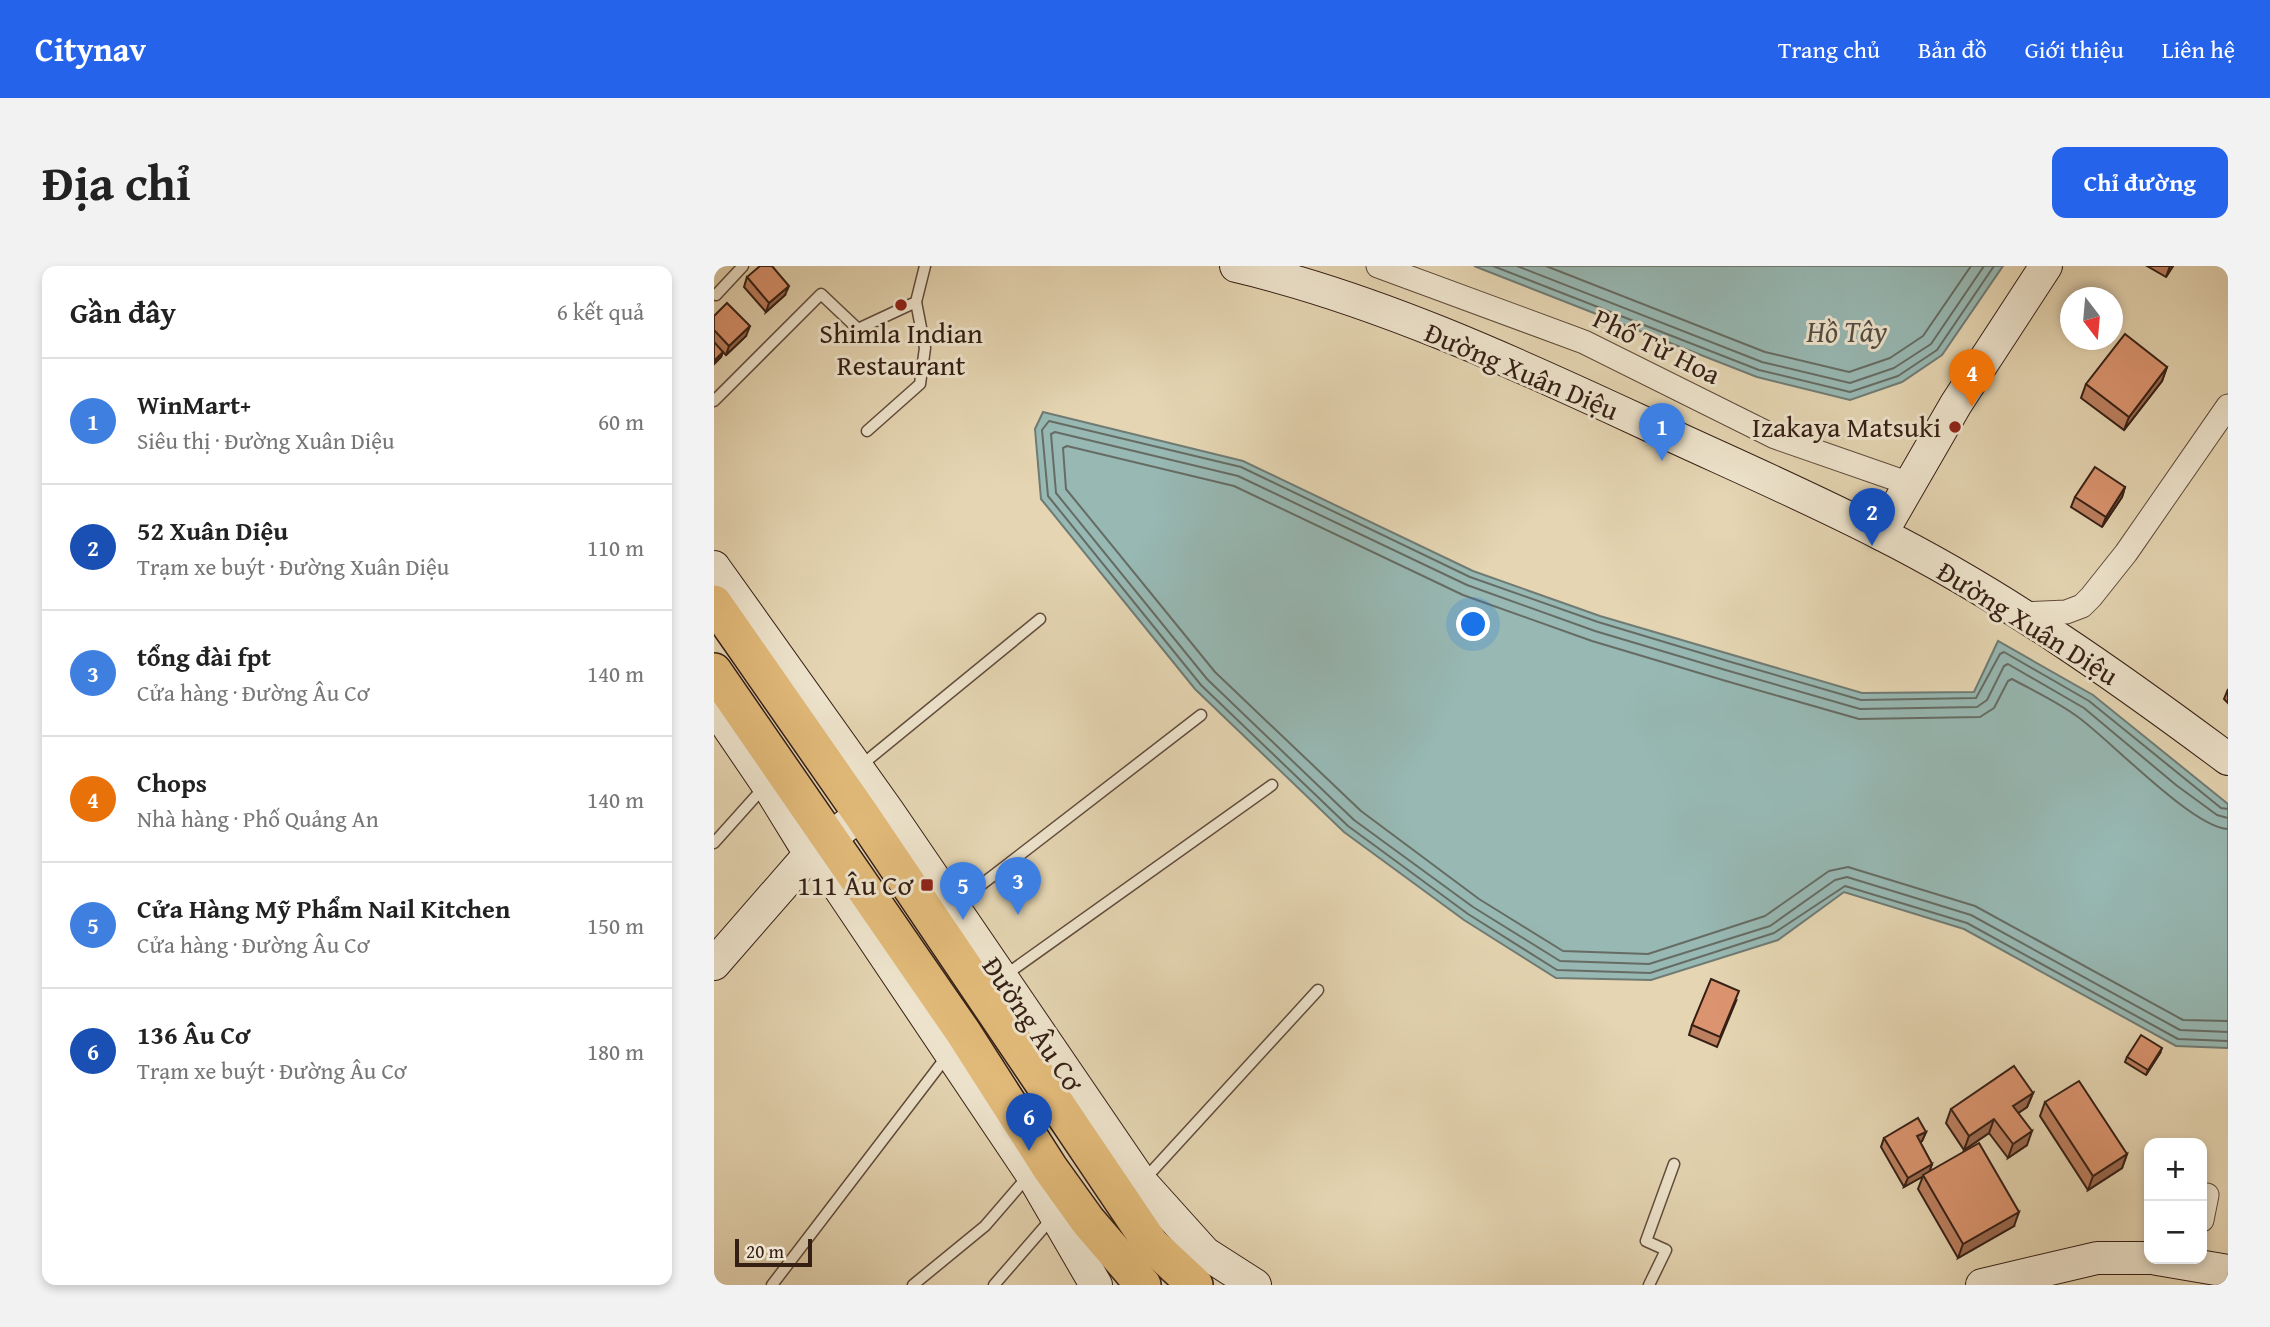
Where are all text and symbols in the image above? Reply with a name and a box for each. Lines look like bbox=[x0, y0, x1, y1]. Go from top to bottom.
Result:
text: Citynav bbox=[35, 25, 146, 73]
text: Trang chủ bbox=[1778, 32, 1880, 67]
text: Bản đồ bbox=[1918, 32, 1987, 67]
text: Giới thiệu bbox=[2025, 32, 2124, 67]
text: Liên hệ bbox=[2162, 32, 2235, 67]
text: Địa chỉ bbox=[42, 146, 191, 218]
button: Chỉ đường bbox=[2052, 147, 2228, 218]
north arrow bbox=[2060, 287, 2123, 350]
text: Gần đây bbox=[70, 290, 176, 334]
text: 6 kết quả bbox=[557, 295, 644, 328]
marker: Shimla Indian Restaurant bbox=[893, 297, 909, 313]
street label: Phố Từ Hoa bbox=[1587, 297, 1728, 394]
water label: Hồ Tây bbox=[1806, 309, 1888, 353]
street label: Đường Xuân Diệu bbox=[1419, 311, 1625, 430]
place label: Shimla Indian Restaurant bbox=[819, 312, 983, 385]
pin: 4 bbox=[1949, 349, 1995, 407]
text: WinMart+ bbox=[137, 385, 251, 424]
pin: 1 bbox=[1639, 403, 1685, 461]
text: 1 bbox=[87, 405, 99, 438]
text: 60 m bbox=[598, 405, 644, 438]
place label: Izakaya Matsuki bbox=[1752, 406, 1941, 447]
marker: Izakaya Matsuki bbox=[1947, 419, 1963, 435]
text: Siêu thị · Đường Xuân Diệu bbox=[137, 424, 394, 457]
pin: 2 bbox=[1849, 488, 1895, 546]
text: 52 Xuân Diệu bbox=[137, 511, 288, 550]
text: 2 bbox=[87, 531, 99, 564]
text: 110 m bbox=[587, 531, 644, 564]
text: Trạm xe buýt · Đường Xuân Diệu bbox=[137, 550, 449, 583]
street label: Đường Xuân Diệu bbox=[1930, 550, 2127, 695]
your location bbox=[1456, 607, 1490, 641]
text: tổng đài fpt bbox=[137, 637, 271, 676]
text: 3 bbox=[87, 657, 99, 690]
text: 140 m bbox=[587, 657, 644, 690]
text: Cửa hàng · Đường Âu Cơ bbox=[137, 676, 370, 709]
text: Chops bbox=[137, 763, 207, 802]
text: 4 bbox=[87, 783, 99, 816]
text: 140 m bbox=[587, 783, 644, 816]
text: Nhà hàng · Phố Quảng An bbox=[137, 802, 379, 835]
pin: 3 bbox=[995, 857, 1041, 915]
pin: 5 bbox=[940, 862, 986, 920]
place label: 111 Âu Cơ bbox=[797, 864, 914, 905]
marker: 111 Âu Cơ bbox=[919, 877, 935, 893]
text: Cửa Hàng Mỹ Phẩm Nail Kitchen bbox=[137, 889, 510, 928]
text: 5 bbox=[87, 909, 99, 942]
text: 150 m bbox=[587, 909, 644, 942]
text: Cửa hàng · Đường Âu Cơ bbox=[137, 928, 370, 961]
street label: Đường Âu Cơ bbox=[973, 948, 1095, 1101]
text: 136 Âu Cơ bbox=[137, 1015, 251, 1054]
text: 6 bbox=[87, 1035, 99, 1068]
text: 180 m bbox=[587, 1035, 644, 1068]
text: Trạm xe buýt · Đường Âu Cơ bbox=[137, 1054, 407, 1087]
pin: 6 bbox=[1006, 1093, 1052, 1151]
map controls bbox=[2144, 1138, 2207, 1264]
button: + bbox=[2144, 1138, 2207, 1201]
button: − bbox=[2144, 1201, 2207, 1264]
scale bar bbox=[735, 1236, 812, 1268]
text: 20 m bbox=[746, 1237, 784, 1265]

